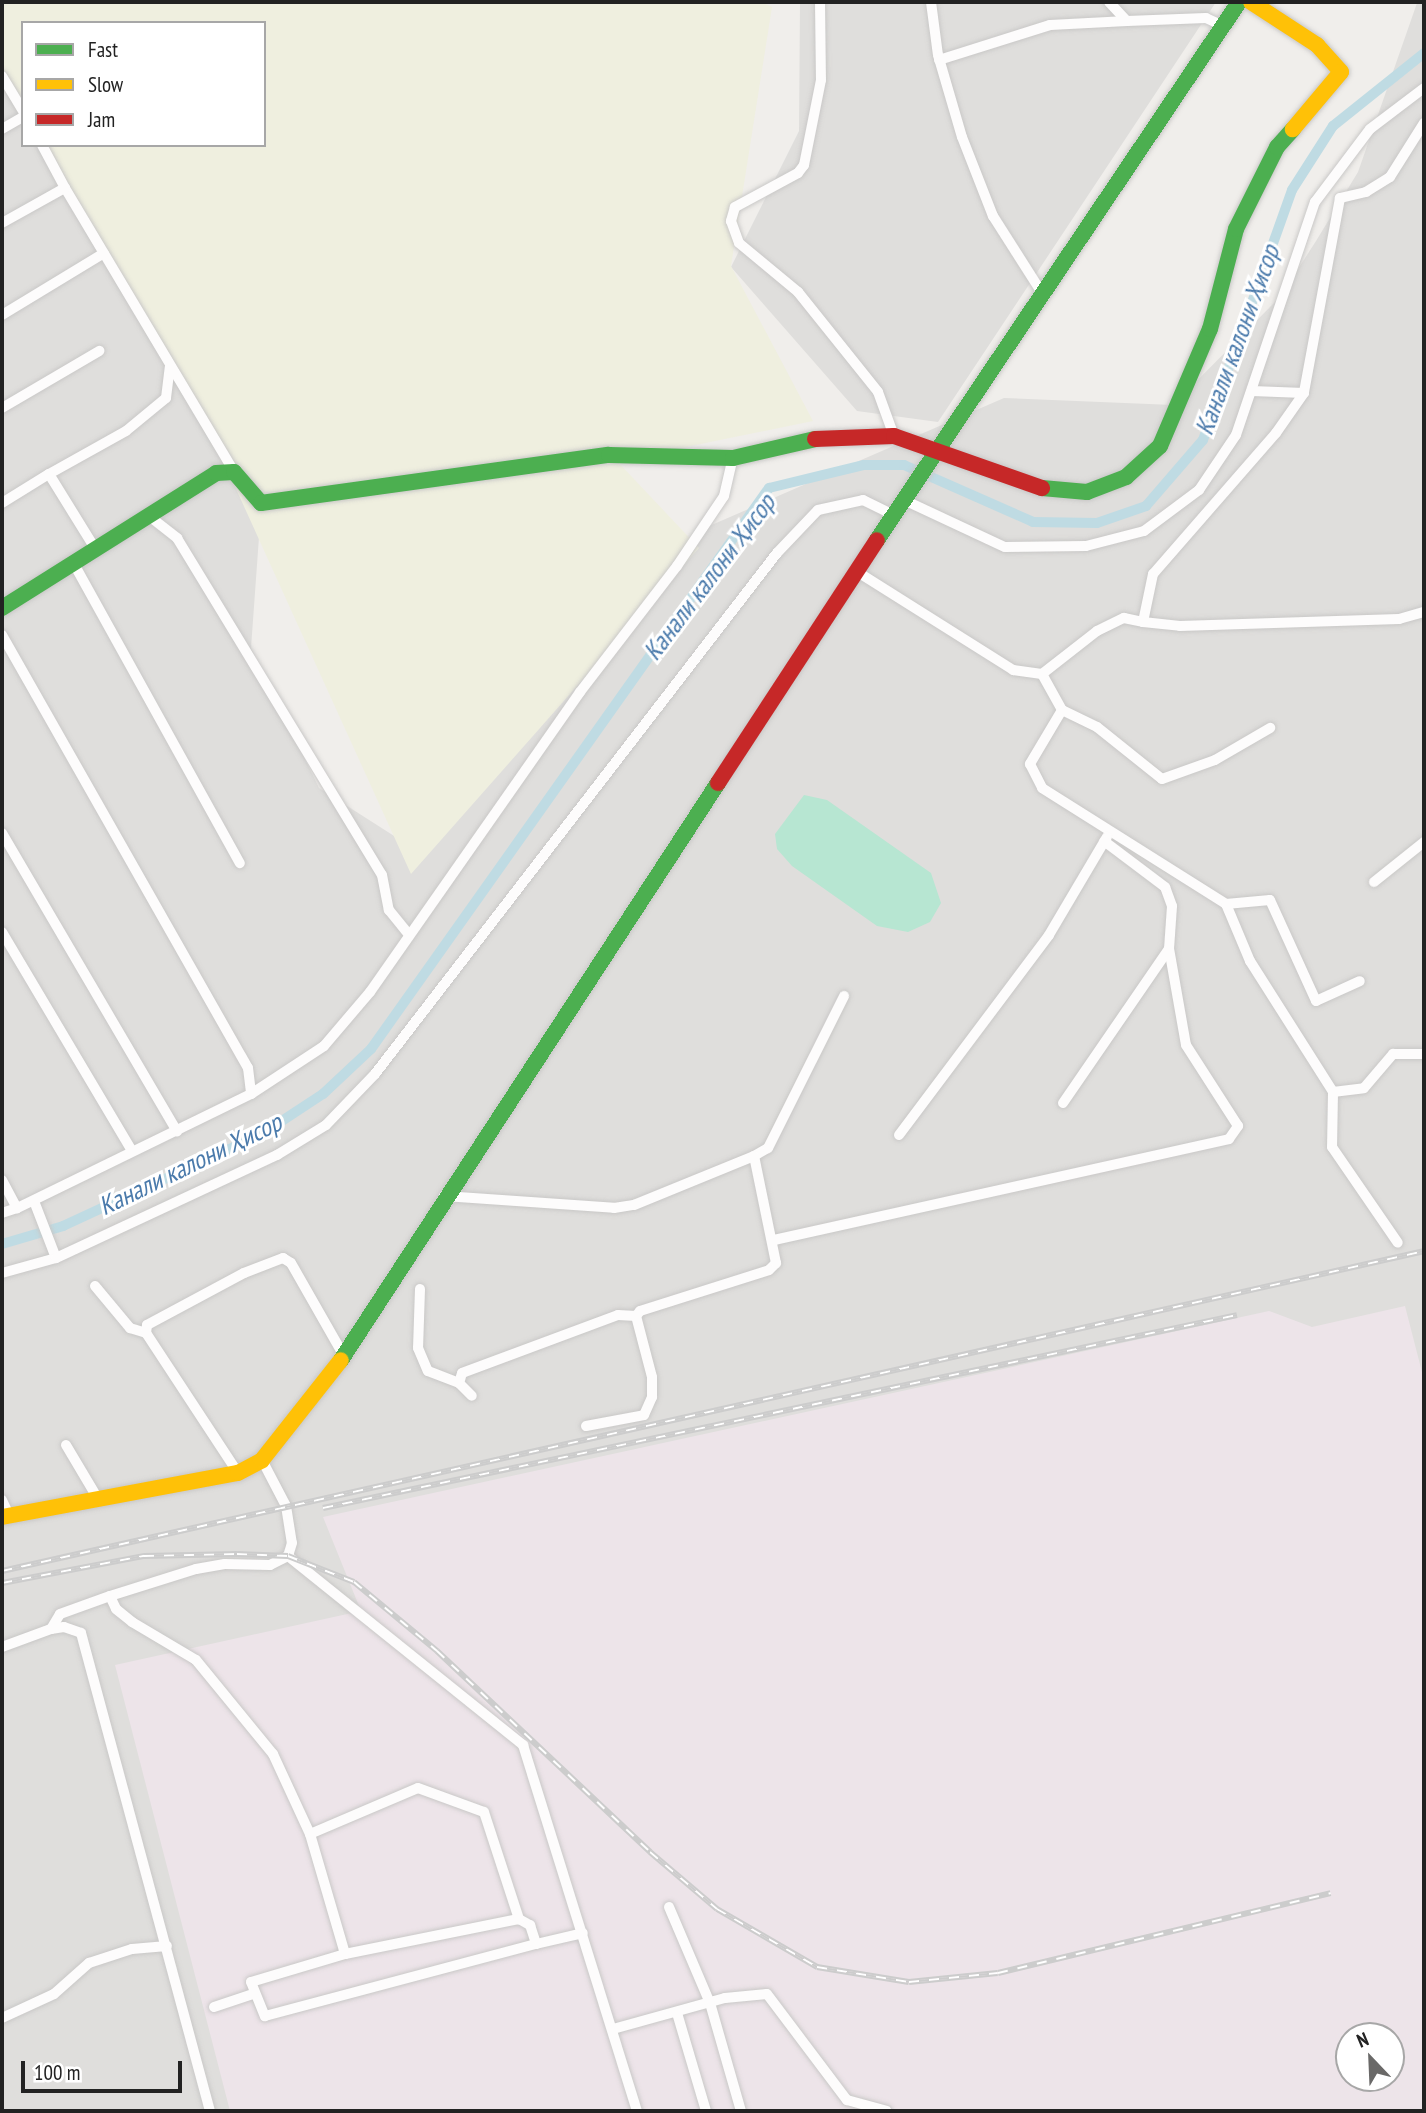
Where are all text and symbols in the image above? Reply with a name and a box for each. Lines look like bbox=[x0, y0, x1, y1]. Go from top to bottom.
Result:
legend bbox=[21, 21, 266, 147]
text: Fast bbox=[88, 36, 118, 63]
text: Slow bbox=[88, 71, 123, 98]
text: Jam bbox=[88, 106, 115, 133]
water label: Канали калони Ҳисор bbox=[1188, 241, 1286, 439]
water label: Канали калони Ҳисор bbox=[637, 488, 781, 666]
water label: Канали калони Ҳисор bbox=[94, 1106, 286, 1222]
north arrow bbox=[1335, 2022, 1405, 2092]
text: N bbox=[1353, 2026, 1372, 2053]
scale bar bbox=[24, 2046, 186, 2090]
text: 100 m bbox=[34, 2059, 80, 2086]

